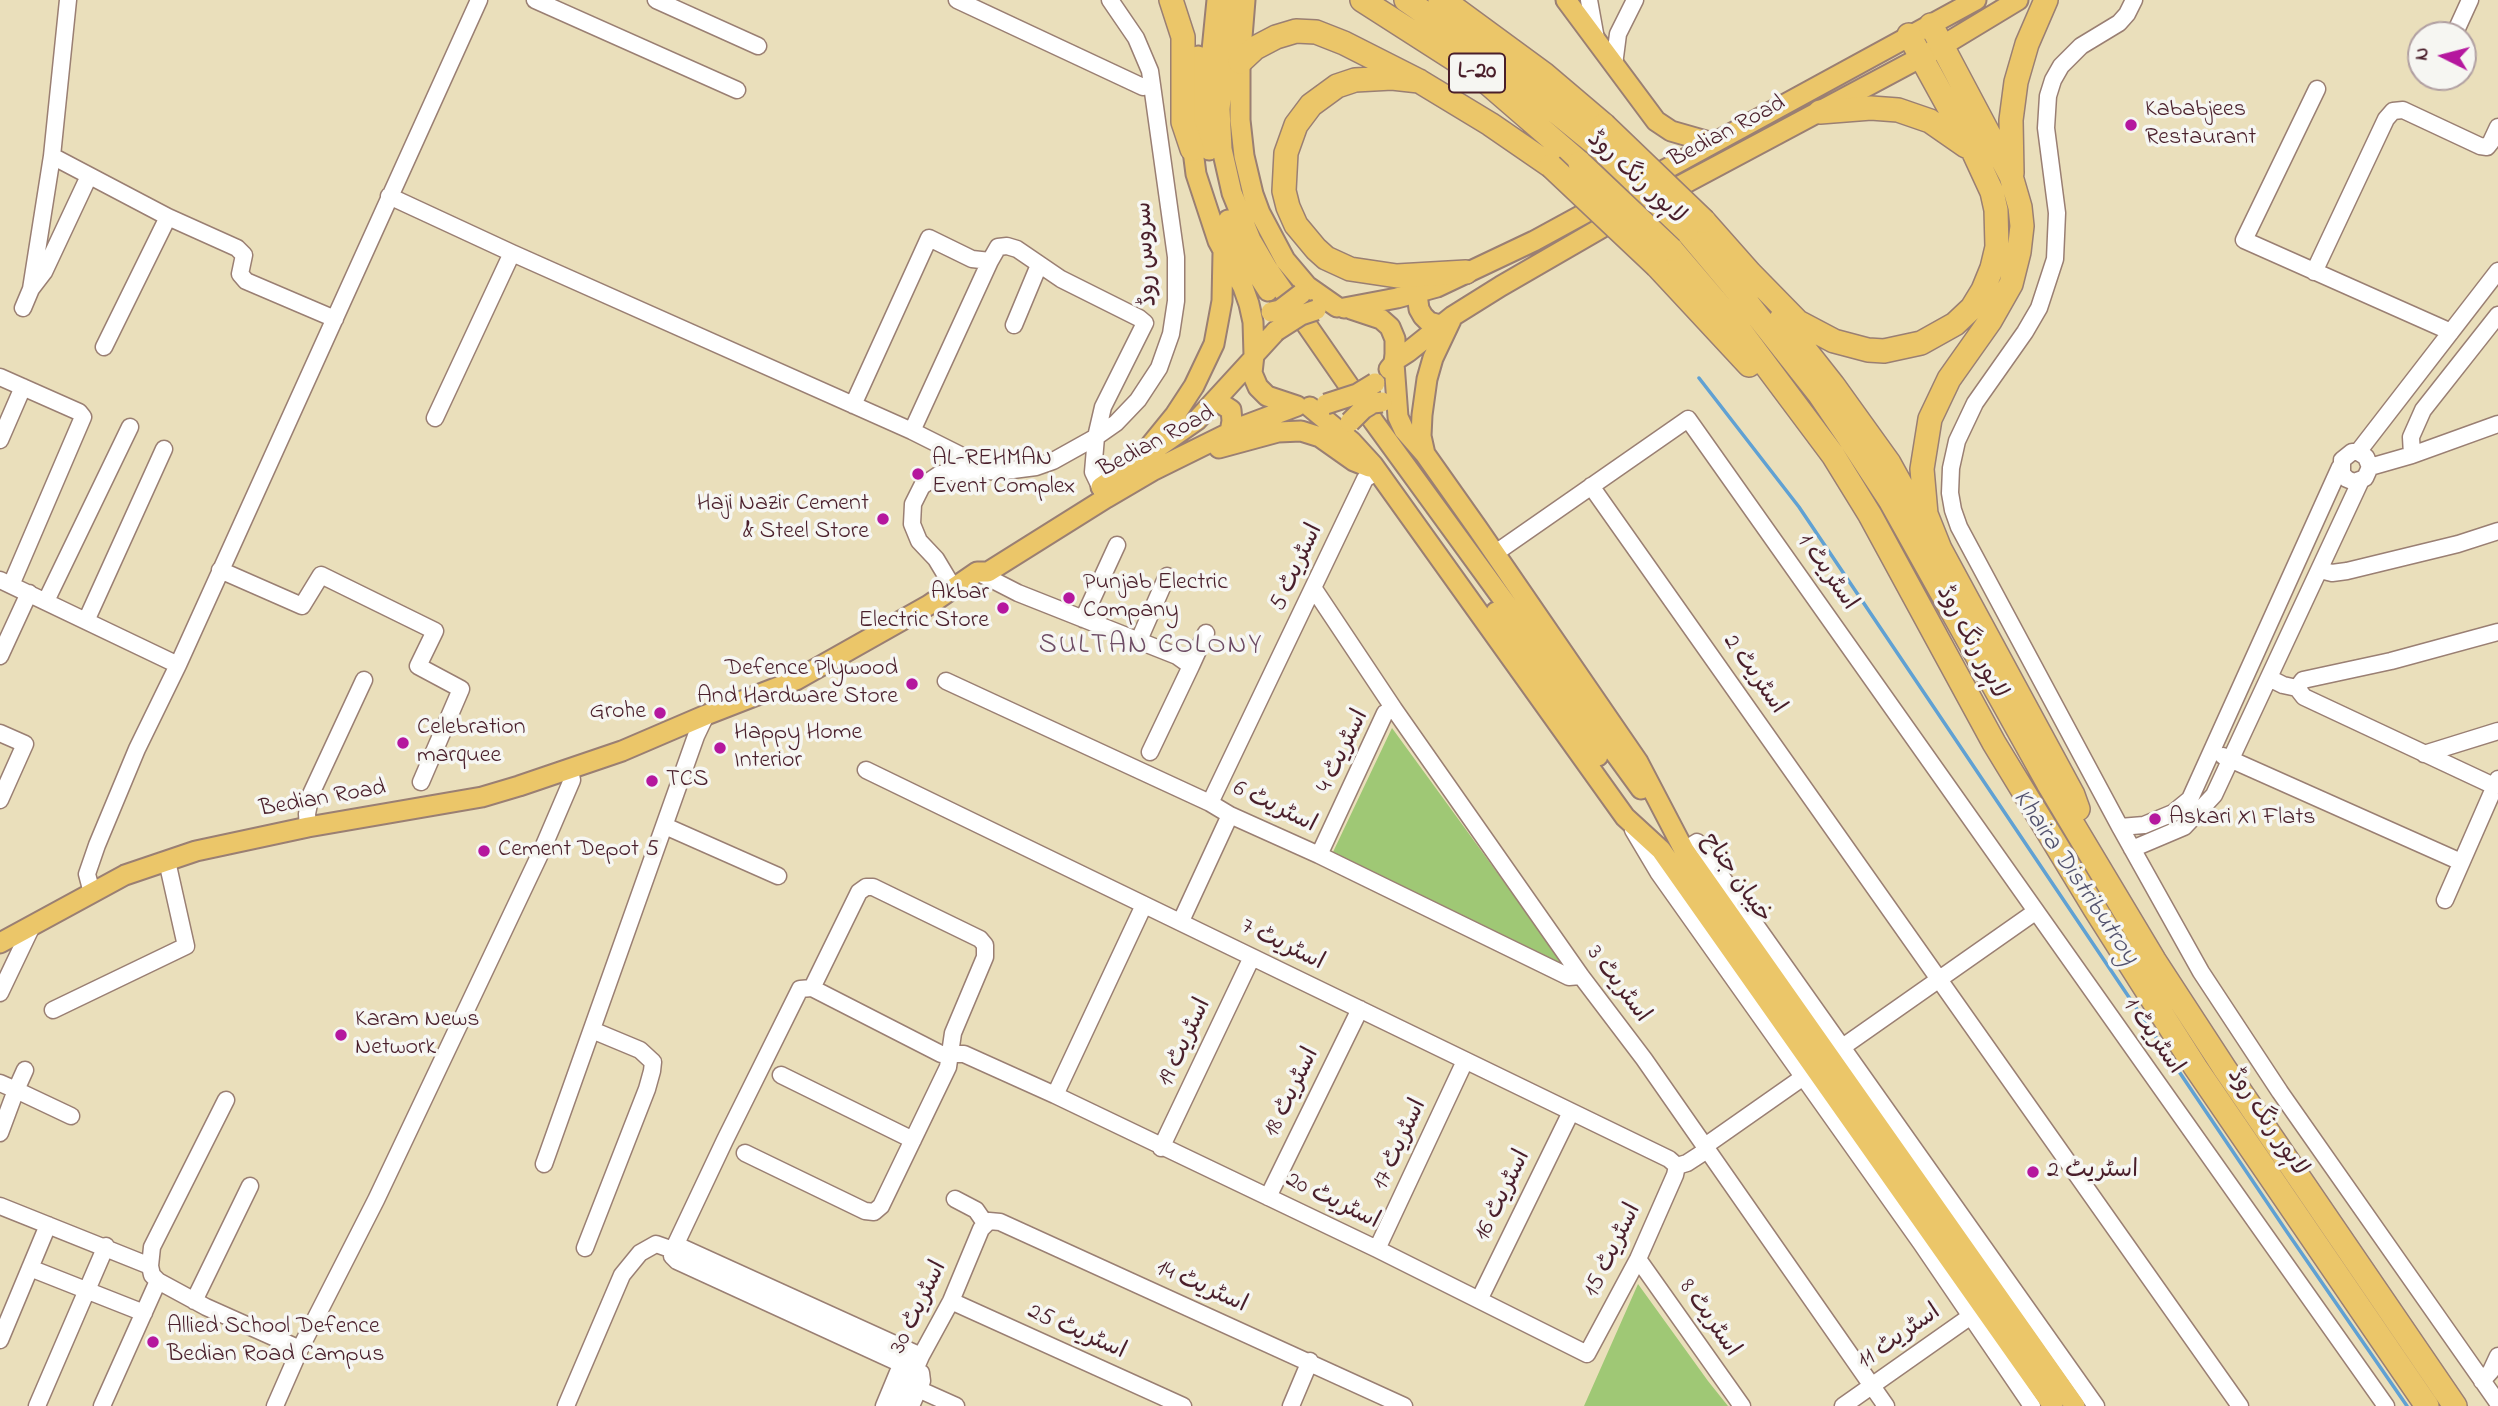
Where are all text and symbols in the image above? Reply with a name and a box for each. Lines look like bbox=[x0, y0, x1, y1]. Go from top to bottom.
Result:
north arrow bbox=[2407, 21, 2477, 91]
text: N bbox=[2409, 46, 2437, 62]
road number: L-20 bbox=[1449, 54, 1505, 92]
street label: Bedian Road bbox=[1665, 90, 1791, 176]
place label: Kababjees Restaurant bbox=[2145, 97, 2256, 153]
marker: Kababjees Restaurant bbox=[2123, 117, 2139, 133]
street label: لاہور رنگ روڈ bbox=[1580, 126, 1690, 232]
street label: سروس روڈ bbox=[1131, 201, 1165, 307]
street label: Bedian Road bbox=[1094, 400, 1220, 486]
place label: AL-REHMAN Event Complex bbox=[932, 446, 1075, 502]
marker: AL-REHMAN Event Complex bbox=[910, 466, 926, 482]
place label: Haji Nazir Cement & Steel Store bbox=[697, 491, 869, 547]
marker: Haji Nazir Cement & Steel Store bbox=[875, 511, 891, 527]
street label: اسٹریٹ 5 bbox=[1265, 520, 1331, 616]
street label: اسٹریٹ 1 bbox=[1789, 529, 1863, 617]
place label: Punjab Electric Company bbox=[1083, 570, 1228, 626]
place label: Akbar Electric Store bbox=[858, 580, 989, 636]
street label: لاہور رنگ روڈ bbox=[1928, 581, 2012, 705]
marker: Punjab Electric Company bbox=[1061, 590, 1077, 606]
marker: Akbar Electric Store bbox=[995, 600, 1011, 616]
street label: اسٹریٹ 2 bbox=[1715, 629, 1791, 721]
district label: SULTAN COLONY bbox=[1040, 630, 1262, 664]
place label: Defence Plywood And Hardware Store bbox=[697, 656, 898, 712]
marker: Defence Plywood And Hardware Store bbox=[904, 676, 920, 692]
place label: Grohe bbox=[590, 699, 646, 727]
marker: Grohe bbox=[652, 705, 668, 721]
street label: اسٹریٹ 4 bbox=[1312, 706, 1376, 798]
place label: Celebration marquee bbox=[417, 715, 525, 771]
place label: Happy Home Interior bbox=[734, 720, 862, 776]
marker: Celebration marquee bbox=[395, 735, 411, 751]
marker: Happy Home Interior bbox=[712, 740, 728, 756]
place label: TCS bbox=[666, 767, 708, 795]
marker: TCS bbox=[644, 773, 660, 789]
street label: Bedian Road bbox=[258, 775, 388, 825]
street label: اسٹریٹ 6 bbox=[1227, 775, 1321, 841]
water label: Khaira Distributroy bbox=[2004, 785, 2144, 971]
place label: Askari XI Flats bbox=[2169, 805, 2316, 833]
marker: Askari XI Flats bbox=[2147, 811, 2163, 827]
street label: خیبان جناح bbox=[1693, 828, 1777, 930]
place label: Cement Depot 5 bbox=[498, 837, 659, 865]
marker: Cement Depot 5 bbox=[476, 843, 492, 859]
street label: اسٹریٹ 7 bbox=[1236, 914, 1328, 978]
street label: اسٹریٹ 3 bbox=[1579, 941, 1655, 1029]
street label: اسٹریٹ 1 bbox=[2115, 993, 2189, 1081]
street label: اسٹریٹ 19 bbox=[1153, 994, 1219, 1092]
place label: Karam News Network bbox=[355, 1007, 480, 1063]
marker: Karam News Network bbox=[333, 1027, 349, 1043]
street label: اسٹریٹ 18 bbox=[1259, 1044, 1327, 1142]
street label: لاہور رنگ روڈ bbox=[2219, 1063, 2313, 1183]
street label: اسٹریٹ 17 bbox=[1368, 1095, 1434, 1195]
street label: اسٹریٹ 16 bbox=[1470, 1146, 1538, 1246]
place label: اسٹریٹ 2 bbox=[2047, 1158, 2138, 1186]
marker: اسٹریٹ 2 bbox=[2025, 1164, 2041, 1180]
street label: اسٹریٹ 20 bbox=[1280, 1167, 1384, 1237]
street label: اسٹریٹ 15 bbox=[1579, 1199, 1649, 1303]
street label: اسٹریٹ 14 bbox=[1151, 1255, 1251, 1321]
street label: اسٹریٹ 30 bbox=[885, 1257, 955, 1359]
street label: اسٹریٹ 8 bbox=[1671, 1275, 1745, 1363]
street label: اسٹریٹ 25 bbox=[1022, 1299, 1130, 1367]
street label: اسٹریٹ 11 bbox=[1853, 1299, 1947, 1377]
place label: Allied School Defence Bedian Road Campus bbox=[167, 1314, 384, 1370]
marker: Allied School Defence Bedian Road Campus bbox=[145, 1334, 161, 1350]

